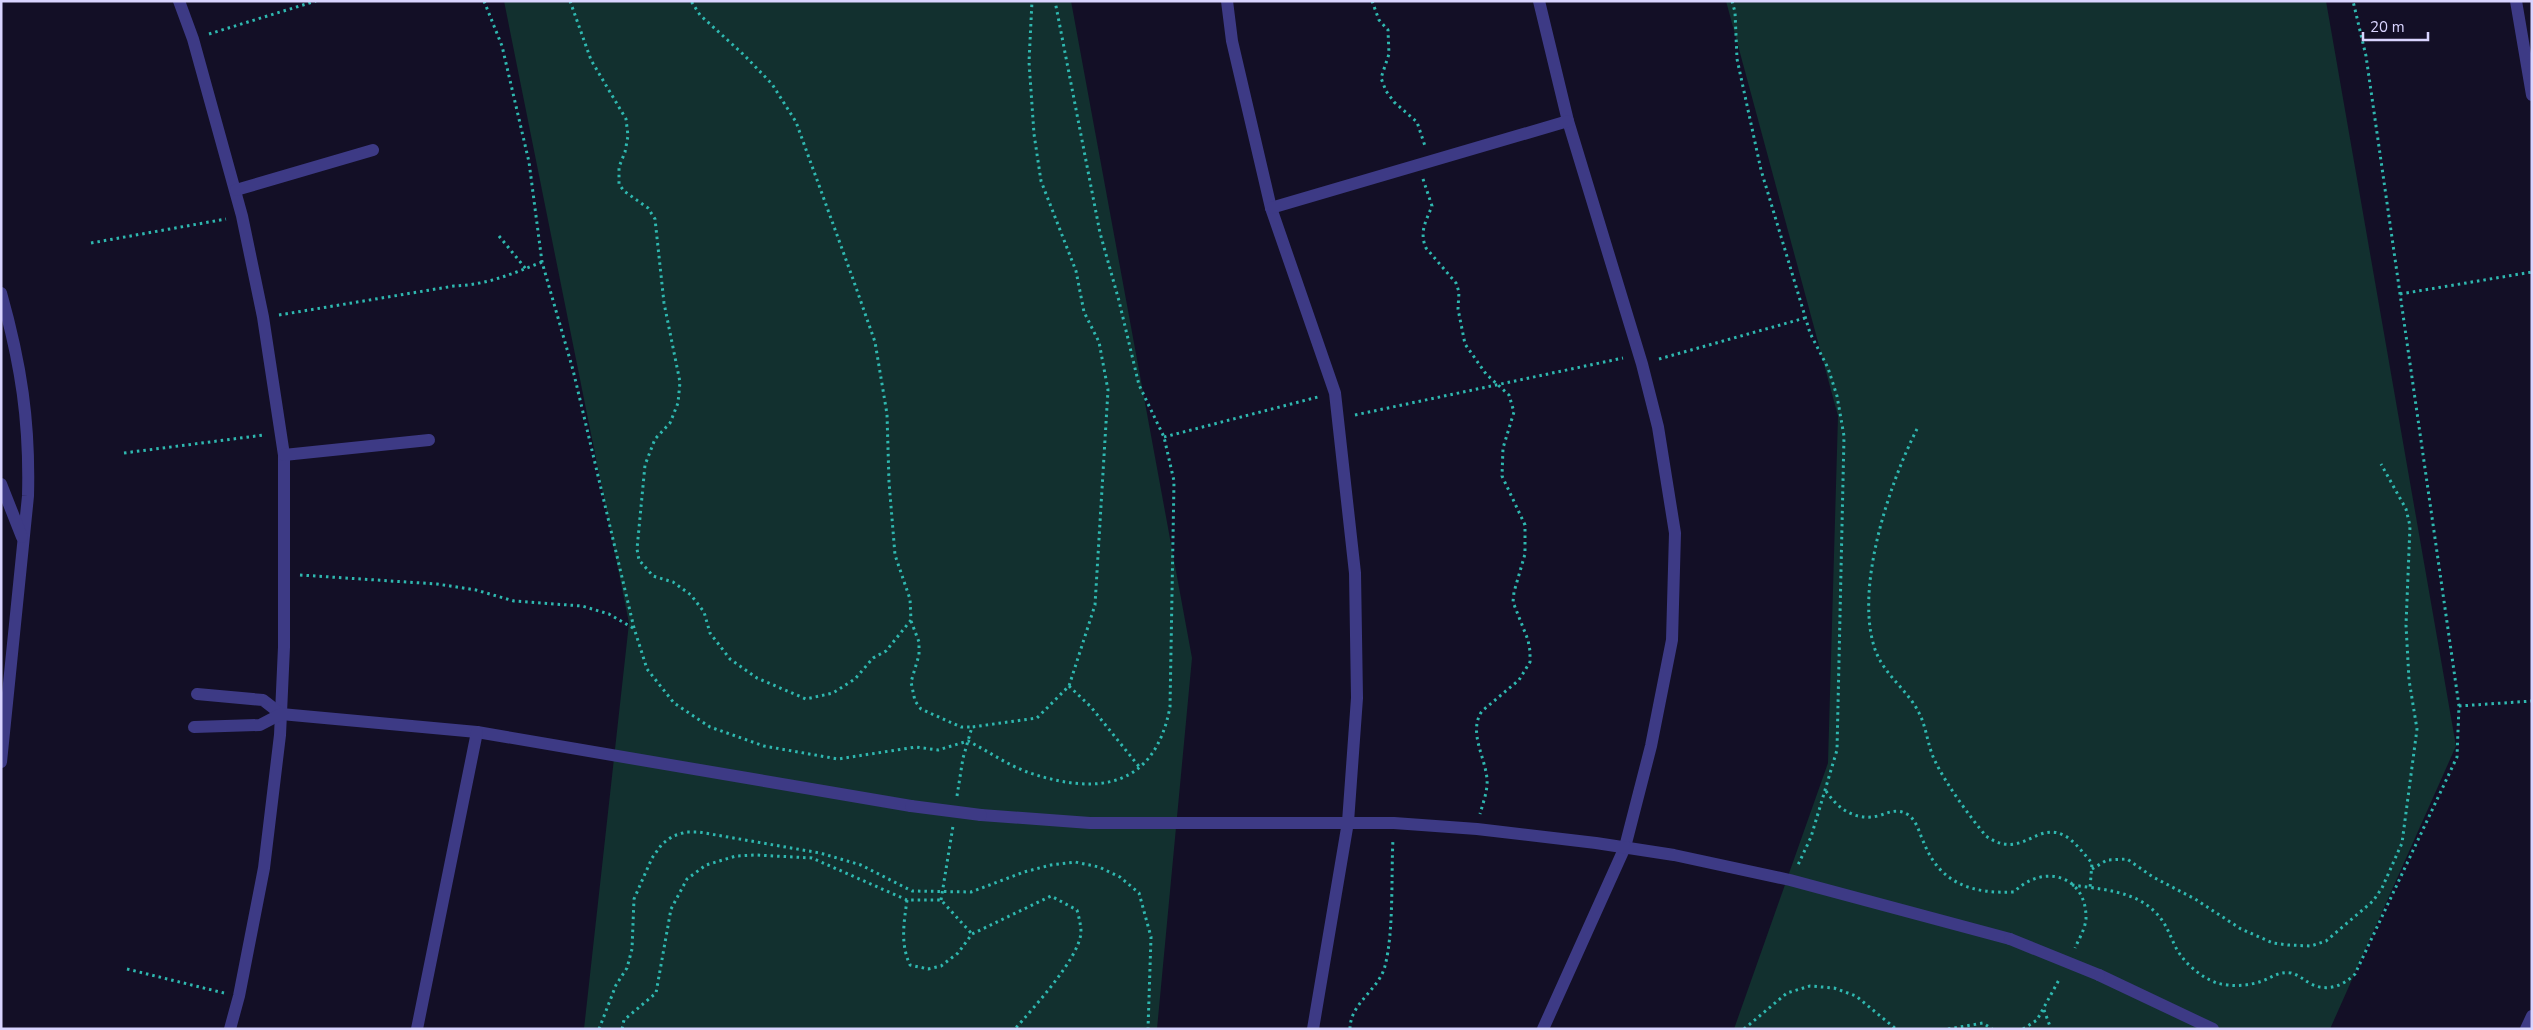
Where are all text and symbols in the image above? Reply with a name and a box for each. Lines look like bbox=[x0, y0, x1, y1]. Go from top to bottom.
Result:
scale bar bbox=[2363, 10, 2428, 42]
text: 20 m bbox=[2370, 17, 2405, 37]

